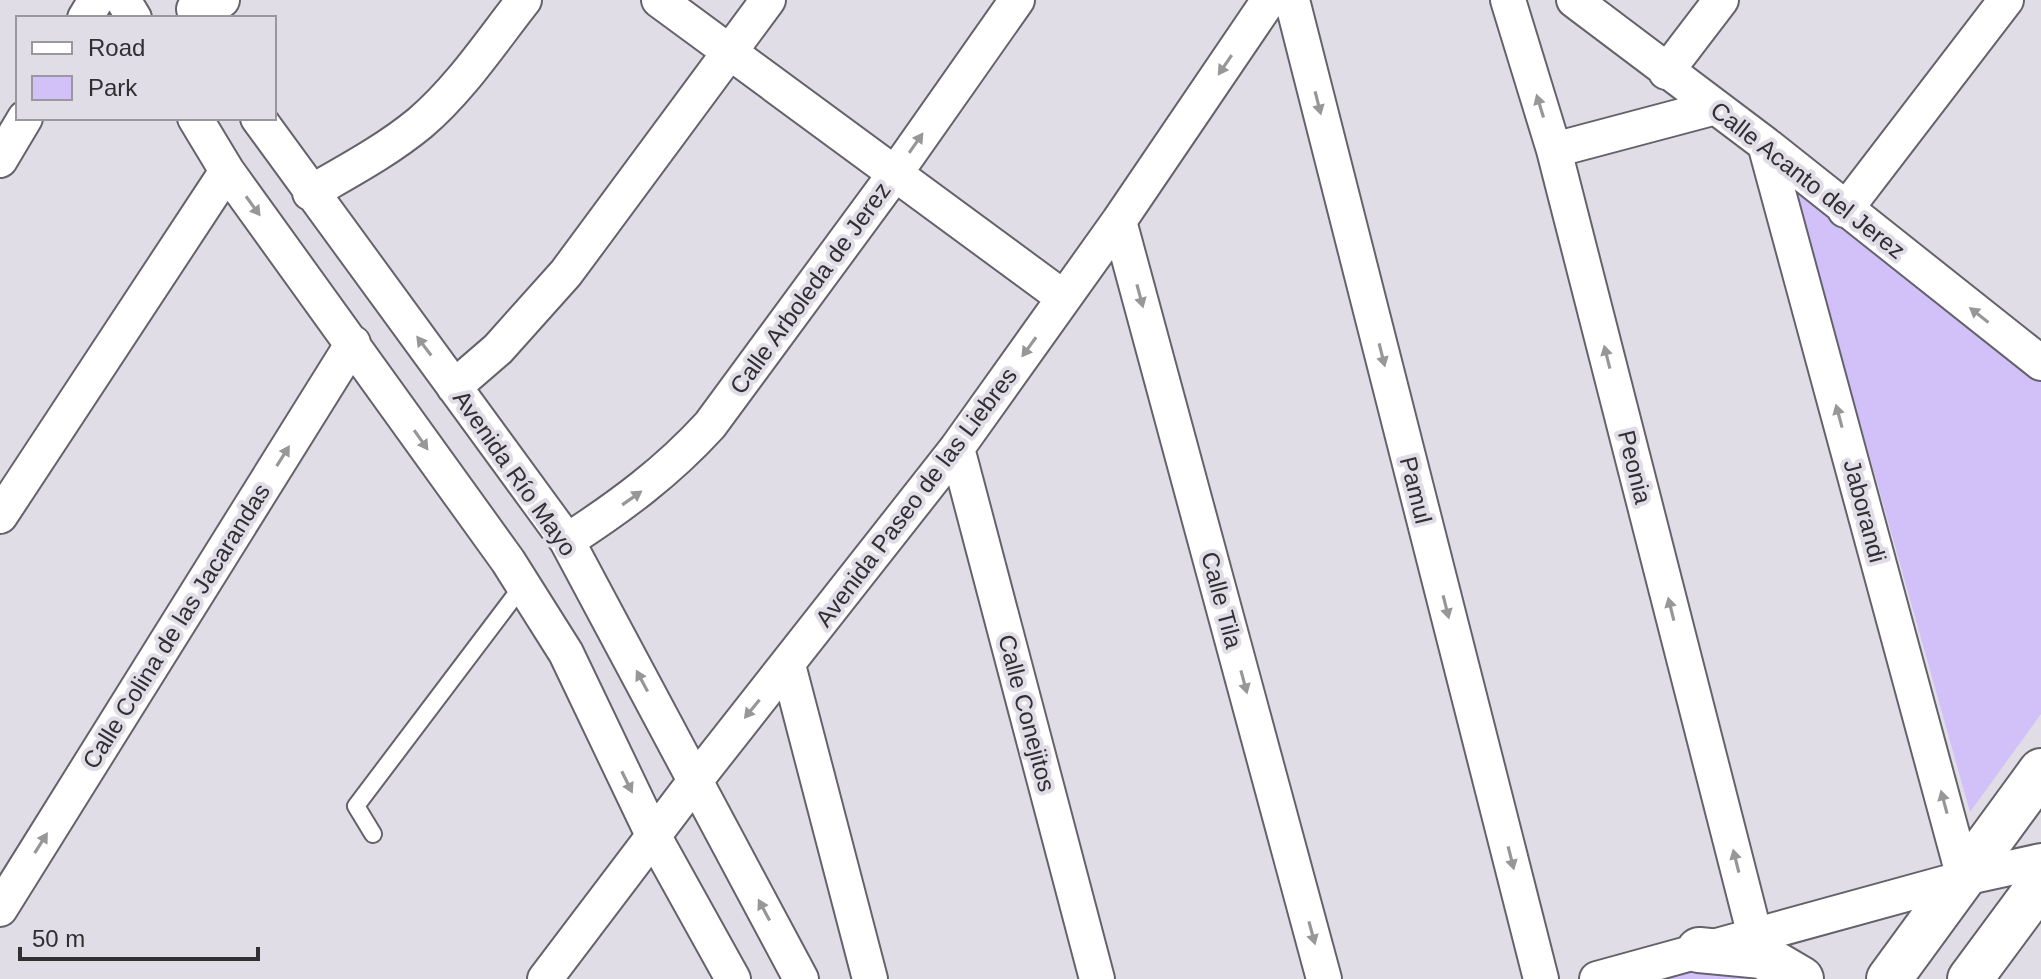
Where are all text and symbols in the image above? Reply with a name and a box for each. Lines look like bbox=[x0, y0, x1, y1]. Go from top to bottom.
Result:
legend bbox=[16, 16, 276, 120]
text: Road bbox=[88, 34, 145, 61]
one-way arrow bbox=[1218, 54, 1233, 75]
text: Park bbox=[88, 74, 138, 101]
one-way arrow bbox=[1312, 90, 1324, 115]
one-way arrow bbox=[1533, 93, 1546, 117]
street label: Calle Acanto del Jerez bbox=[1706, 96, 1910, 264]
one-way arrow bbox=[908, 133, 923, 154]
street label: Calle Arboleda de Jerez bbox=[724, 177, 896, 399]
one-way arrow bbox=[245, 196, 260, 217]
one-way arrow bbox=[1134, 284, 1146, 309]
one-way arrow bbox=[1969, 307, 1989, 323]
one-way arrow bbox=[416, 336, 432, 357]
one-way arrow bbox=[1021, 336, 1037, 358]
one-way arrow bbox=[1376, 342, 1389, 367]
one-way arrow bbox=[1600, 344, 1612, 369]
street label: Avenida Paseo de las Liebres bbox=[810, 362, 1022, 632]
street label: Avenida Río Mayo bbox=[448, 385, 582, 561]
one-way arrow bbox=[1832, 404, 1845, 428]
street label: Peonia bbox=[1613, 427, 1657, 507]
one-way arrow bbox=[413, 429, 429, 451]
one-way arrow bbox=[275, 445, 289, 467]
street label: Pamul bbox=[1395, 454, 1437, 526]
street label: Jaborandi bbox=[1838, 457, 1892, 565]
street label: Calle Colina de las Jacarandas bbox=[77, 479, 275, 773]
one-way arrow bbox=[622, 491, 643, 506]
street label: Calle Tila bbox=[1196, 549, 1248, 652]
one-way arrow bbox=[1441, 594, 1453, 619]
one-way arrow bbox=[1665, 596, 1677, 621]
street label: Calle Conejitos bbox=[993, 632, 1061, 794]
one-way arrow bbox=[635, 669, 648, 692]
one-way arrow bbox=[1238, 671, 1251, 695]
one-way arrow bbox=[745, 699, 761, 719]
one-way arrow bbox=[620, 770, 634, 793]
one-way arrow bbox=[1937, 790, 1949, 815]
one-way arrow bbox=[34, 832, 49, 853]
one-way arrow bbox=[1505, 846, 1517, 871]
one-way arrow bbox=[1729, 848, 1741, 873]
one-way arrow bbox=[757, 899, 770, 922]
scale bar bbox=[20, 911, 258, 961]
one-way arrow bbox=[1306, 921, 1318, 946]
text: 50 m bbox=[32, 925, 85, 952]

